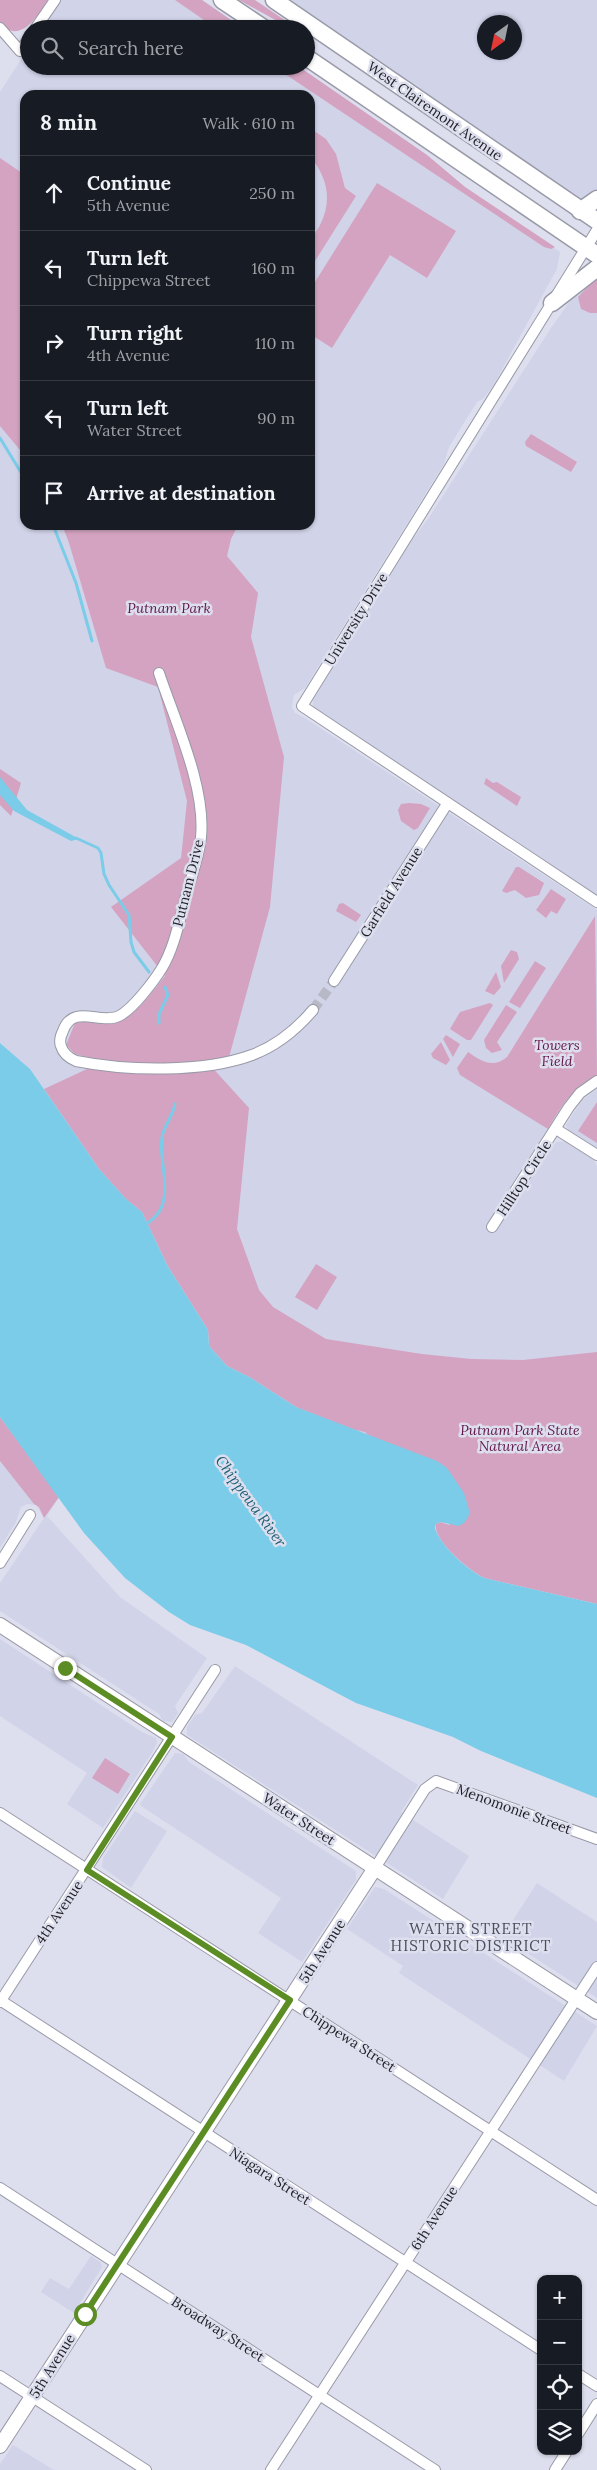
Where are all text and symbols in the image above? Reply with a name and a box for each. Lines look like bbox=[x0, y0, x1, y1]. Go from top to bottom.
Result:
north arrow bbox=[477, 15, 522, 60]
search box bbox=[20, 20, 315, 75]
icon: search bbox=[38, 34, 66, 62]
text: Search here bbox=[78, 36, 184, 60]
street label: West Clairemont Avenue bbox=[364, 58, 506, 165]
text: 8 min bbox=[40, 109, 97, 136]
text: Walk · 610 m bbox=[203, 113, 295, 133]
text: Continue bbox=[87, 171, 171, 195]
icon: ahead bbox=[40, 179, 68, 207]
text: 250 m bbox=[249, 183, 295, 203]
text: 5th Avenue bbox=[87, 195, 170, 215]
text: Turn left bbox=[87, 246, 168, 270]
icon: left bbox=[40, 254, 68, 282]
text: 160 m bbox=[251, 258, 295, 278]
text: Chippewa Street bbox=[87, 270, 210, 290]
text: Turn right bbox=[87, 321, 183, 345]
icon: right bbox=[40, 329, 68, 357]
text: 110 m bbox=[255, 333, 295, 353]
text: 4th Avenue bbox=[87, 345, 170, 365]
text: Turn left bbox=[87, 396, 168, 420]
icon: left bbox=[40, 404, 68, 432]
text: 90 m bbox=[257, 408, 295, 428]
text: Water Street bbox=[87, 420, 182, 440]
icon: arrive bbox=[40, 479, 68, 507]
text: Arrive at destination bbox=[87, 481, 276, 505]
street label: University Drive bbox=[320, 569, 392, 669]
park label: Putnam Park bbox=[127, 599, 211, 617]
street label: Putnam Drive bbox=[168, 837, 208, 928]
street label: Garfield Avenue bbox=[356, 843, 426, 941]
park label: Towers Field bbox=[534, 1036, 580, 1070]
street label: Hilltop Circle bbox=[493, 1136, 555, 1219]
park label: Putnam Park State Natural Area bbox=[460, 1421, 580, 1455]
water label: Chippewa River bbox=[211, 1452, 291, 1551]
route end bbox=[54, 1657, 77, 1680]
street label: Menomonie Street bbox=[454, 1780, 575, 1838]
street label: Water Street bbox=[259, 1789, 339, 1849]
street label: 4th Avenue bbox=[31, 1877, 87, 1947]
street label: 5th Avenue bbox=[295, 1915, 350, 1986]
district label: WATER STREET HISTORIC DISTRICT bbox=[391, 1919, 551, 1955]
street label: Chippewa Street bbox=[299, 2002, 400, 2076]
street label: Niagara Street bbox=[226, 2143, 315, 2209]
street label: 6th Avenue bbox=[407, 2182, 462, 2254]
map controls bbox=[537, 2275, 582, 2455]
button: + bbox=[537, 2275, 582, 2320]
street label: Broadway Street bbox=[168, 2292, 268, 2366]
route start bbox=[74, 2303, 97, 2326]
button: − bbox=[537, 2320, 582, 2365]
street label: 5th Avenue bbox=[25, 2330, 79, 2402]
button: locate bbox=[537, 2365, 582, 2410]
button: layers bbox=[537, 2410, 582, 2455]

